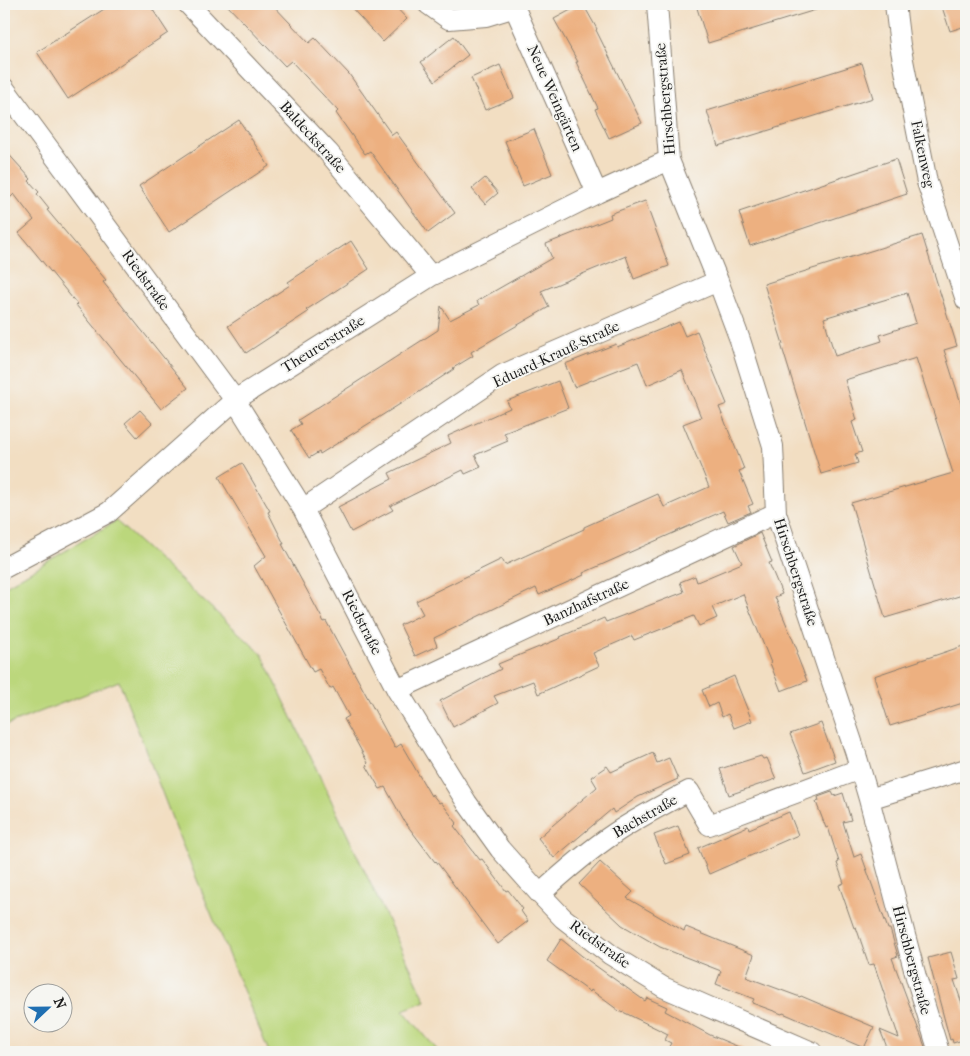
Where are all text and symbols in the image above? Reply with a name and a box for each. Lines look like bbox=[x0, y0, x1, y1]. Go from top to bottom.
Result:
street label: Neue Weingärten bbox=[523, 42, 587, 154]
street label: Hirschbergstraße bbox=[651, 42, 679, 156]
street label: Baldeckstraße bbox=[276, 97, 350, 177]
street label: Falkenweg bbox=[907, 119, 939, 190]
street label: Riedstraße bbox=[118, 246, 174, 314]
street label: Theurerstraße bbox=[278, 311, 368, 377]
street label: Eduard-Krauß-Straße bbox=[490, 316, 623, 391]
street label: Hirschbergstraße bbox=[770, 516, 822, 629]
street label: Banzhafstraße bbox=[540, 574, 632, 630]
street label: Riedstraße bbox=[338, 586, 386, 658]
street label: Bachstraße bbox=[610, 790, 681, 842]
street label: Hirschbergstraße bbox=[889, 903, 935, 1017]
street label: Riedstraße bbox=[566, 916, 634, 972]
north arrow bbox=[22, 984, 72, 1034]
text: N bbox=[50, 995, 70, 1012]

